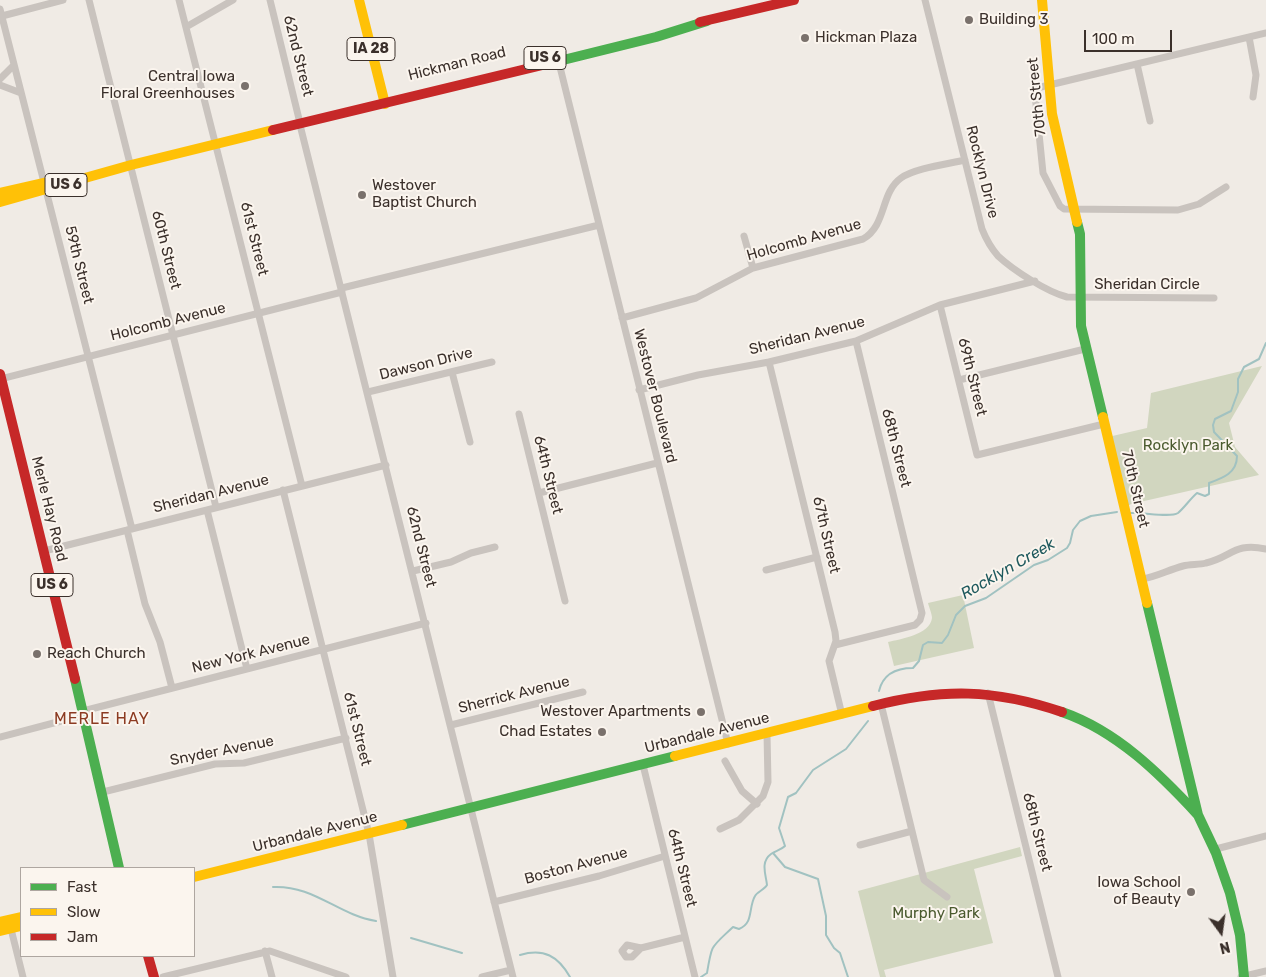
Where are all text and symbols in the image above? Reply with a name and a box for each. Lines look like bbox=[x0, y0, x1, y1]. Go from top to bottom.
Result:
place label: Building 3 bbox=[979, 11, 1049, 29]
street label: 62nd Street bbox=[279, 14, 317, 98]
marker: Building 3 bbox=[963, 14, 975, 26]
scale bar bbox=[1086, 20, 1174, 52]
place label: Hickman Plaza bbox=[815, 29, 917, 47]
text: 100 m bbox=[1092, 30, 1134, 48]
marker: Hickman Plaza bbox=[799, 32, 811, 44]
road number: IA 28 bbox=[347, 38, 395, 61]
street label: Hickman Road bbox=[406, 43, 508, 85]
road number: US 6 bbox=[524, 46, 566, 70]
street label: 70th Street bbox=[1024, 57, 1050, 137]
place label: Central Iowa Floral Greenhouses bbox=[101, 68, 235, 103]
marker: Central Iowa Floral Greenhouses bbox=[239, 80, 251, 92]
street label: Rocklyn Drive bbox=[962, 124, 1002, 220]
road number: US 6 bbox=[45, 174, 87, 196]
place label: Westover Baptist Church bbox=[372, 177, 477, 212]
marker: Westover Baptist Church bbox=[356, 189, 368, 201]
street label: 61st Street bbox=[236, 200, 272, 278]
street label: 60th Street bbox=[148, 209, 184, 291]
street label: Holcomb Avenue bbox=[745, 215, 863, 265]
street label: 59th Street bbox=[61, 224, 97, 306]
street label: Sheridan Circle bbox=[1094, 276, 1200, 294]
street label: Holcomb Avenue bbox=[108, 299, 228, 345]
street label: Sheridan Avenue bbox=[747, 313, 867, 359]
street label: Westover Boulevard bbox=[630, 327, 680, 465]
street label: 69th Street bbox=[954, 336, 990, 418]
street label: Dawson Drive bbox=[377, 344, 475, 384]
street label: 68th Street bbox=[878, 407, 914, 489]
street label: 64th Street bbox=[530, 434, 566, 516]
park label: Rocklyn Park bbox=[1143, 437, 1233, 455]
street label: 70th Street bbox=[1117, 448, 1153, 530]
street label: Merle Hay Road bbox=[27, 454, 71, 564]
street label: Sheridan Avenue bbox=[151, 471, 271, 517]
street label: 67th Street bbox=[808, 495, 844, 575]
street label: 62nd Street bbox=[402, 505, 440, 589]
water label: Rocklyn Creek bbox=[957, 534, 1059, 604]
road number: US 6 bbox=[31, 574, 73, 596]
street label: New York Avenue bbox=[190, 631, 312, 677]
place label: Reach Church bbox=[47, 645, 146, 663]
marker: Reach Church bbox=[31, 648, 43, 660]
street label: Sherrick Avenue bbox=[456, 672, 572, 718]
street label: 61st Street bbox=[339, 690, 375, 768]
place label: Westover Apartments bbox=[540, 703, 691, 721]
marker: Westover Apartments bbox=[695, 706, 707, 718]
district label: MERLE HAY bbox=[53, 709, 151, 729]
street label: Urbandale Avenue bbox=[643, 709, 771, 757]
place label: Chad Estates bbox=[499, 723, 592, 741]
marker: Chad Estates bbox=[596, 726, 608, 738]
street label: Snyder Avenue bbox=[169, 732, 275, 770]
street label: 68th Street bbox=[1019, 791, 1055, 873]
street label: Urbandale Avenue bbox=[251, 808, 379, 856]
street label: 64th Street bbox=[664, 827, 700, 909]
street label: Boston Avenue bbox=[522, 844, 630, 888]
legend bbox=[20, 867, 195, 957]
place label: Iowa School of Beauty bbox=[1097, 874, 1181, 909]
text: Fast bbox=[67, 878, 97, 896]
marker: Iowa School of Beauty bbox=[1185, 886, 1197, 898]
text: Slow bbox=[67, 903, 100, 921]
park label: Murphy Park bbox=[892, 905, 980, 923]
north arrow bbox=[1196, 907, 1246, 957]
text: Jam bbox=[67, 928, 98, 946]
text: N bbox=[1218, 938, 1232, 957]

